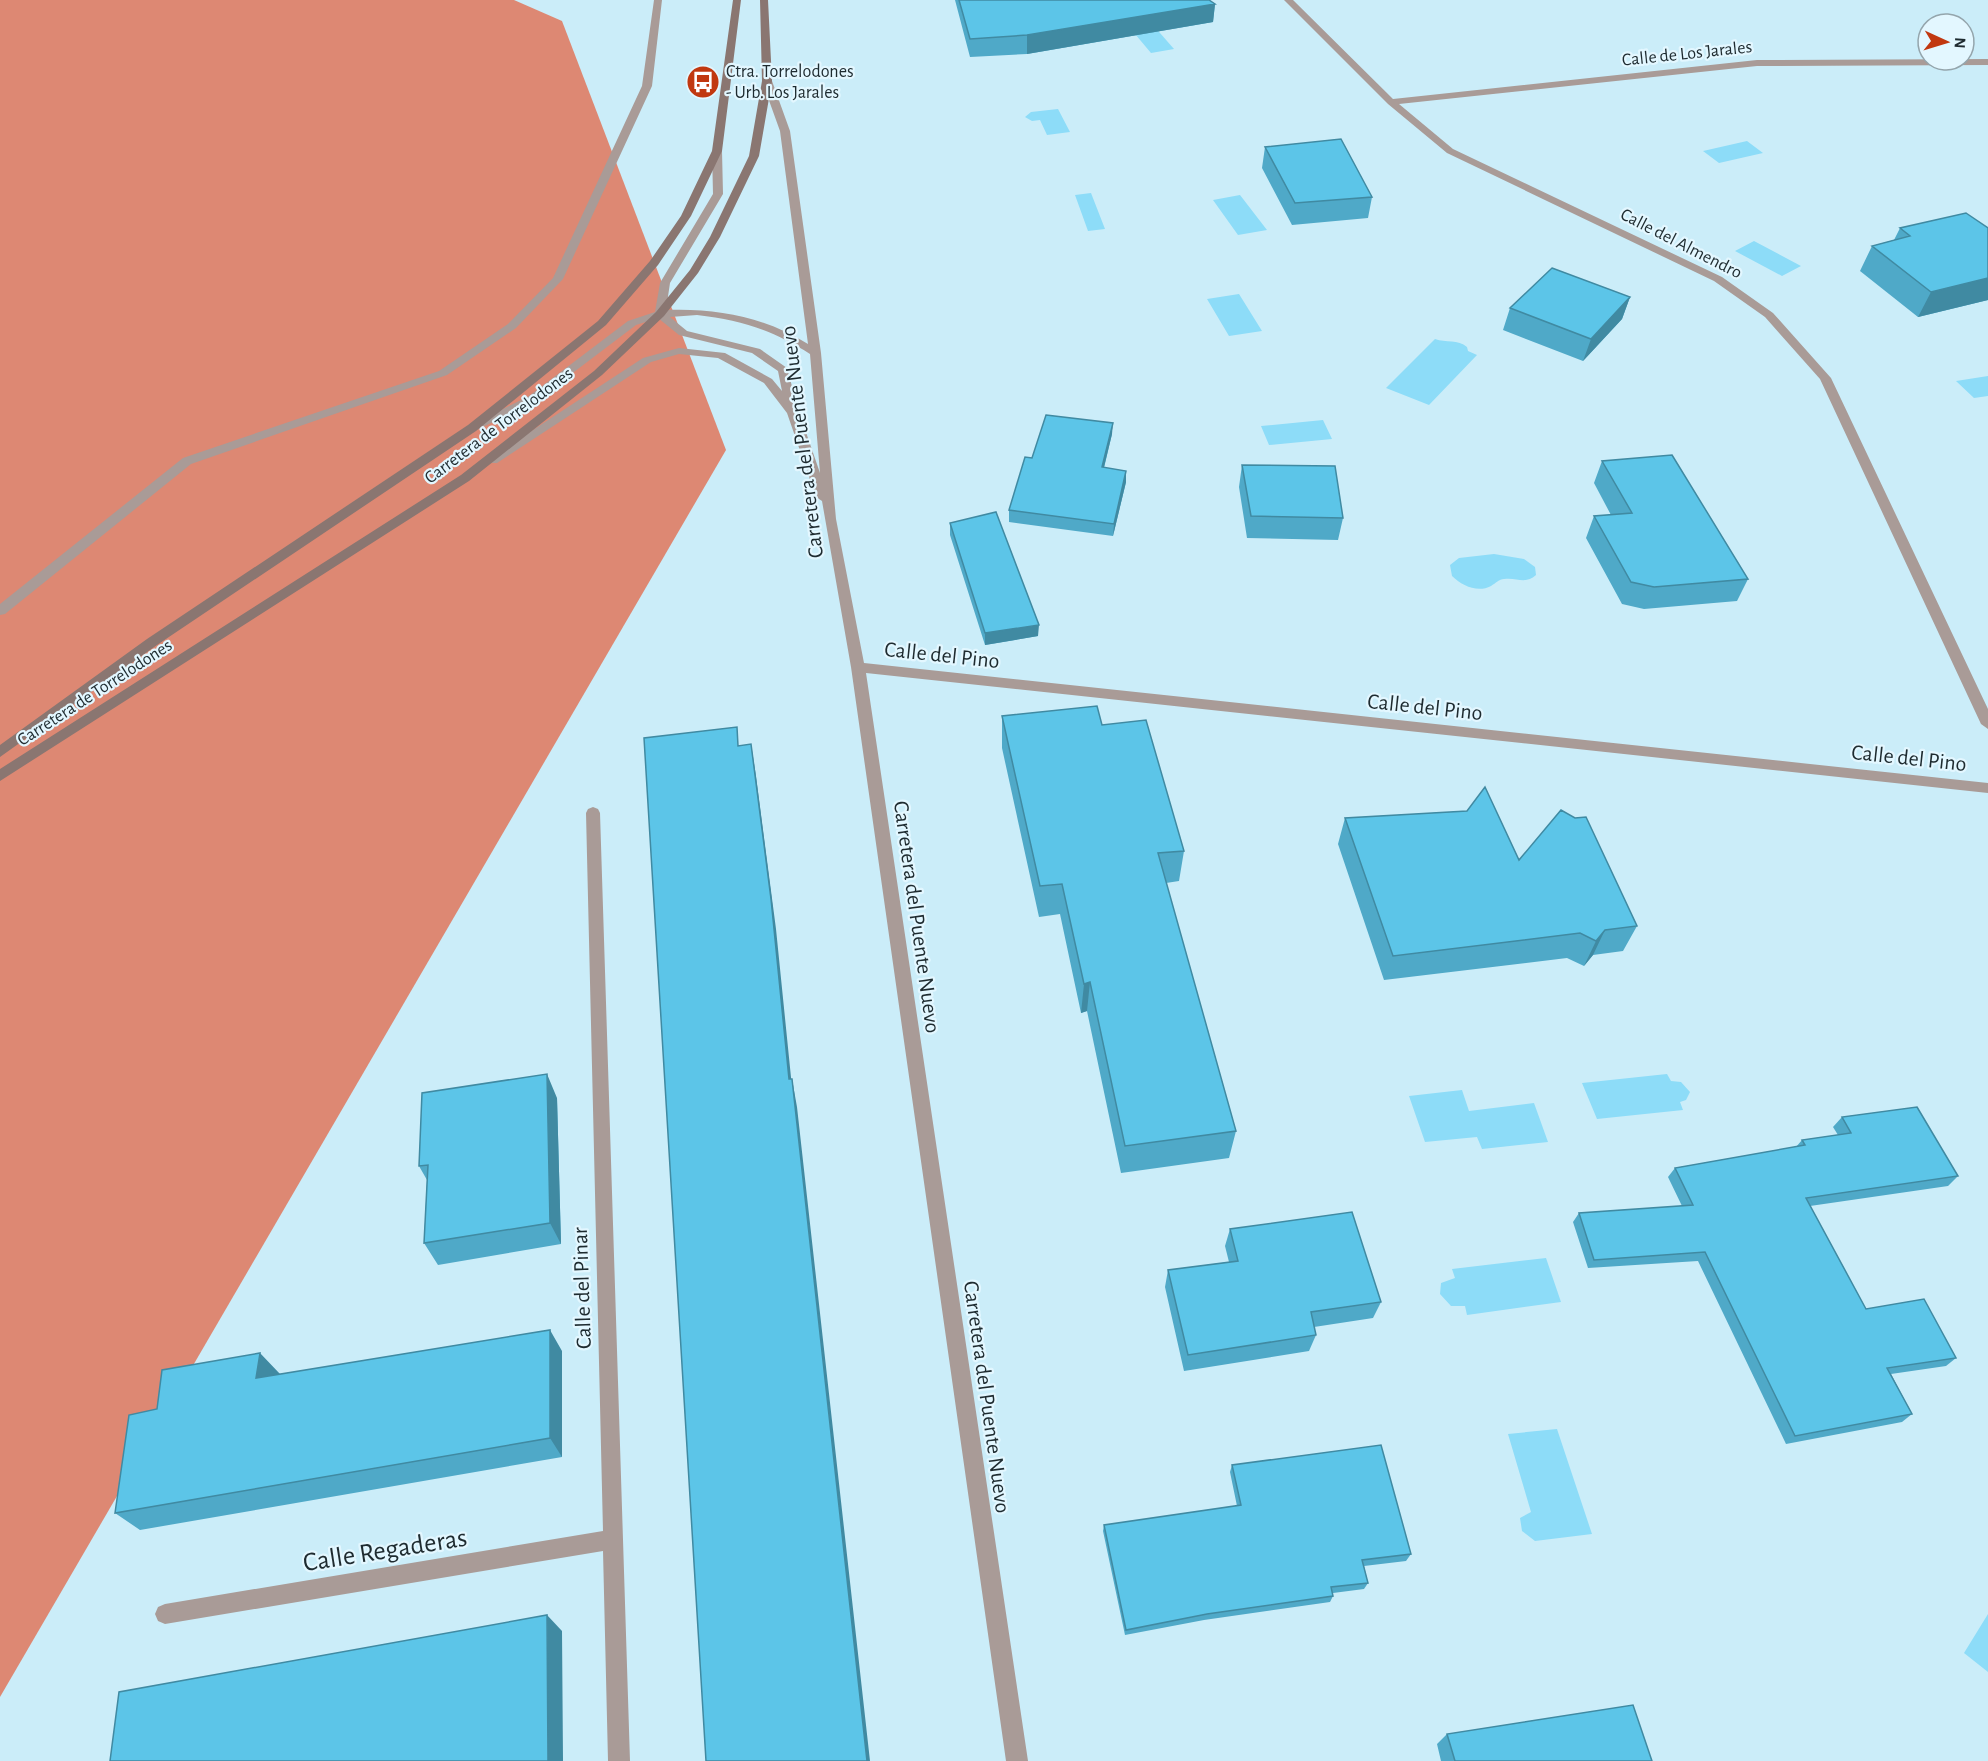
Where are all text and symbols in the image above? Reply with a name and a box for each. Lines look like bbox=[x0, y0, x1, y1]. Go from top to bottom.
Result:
north arrow bbox=[1916, 12, 1976, 72]
text: N bbox=[1952, 37, 1968, 49]
street label: Calle de Los Jarales bbox=[1621, 38, 1753, 70]
place label: Ctra. Torrelodones - Urb. Los Jarales bbox=[726, 63, 854, 102]
bus stop icon: Ctra. Torrelodones - Urb. Los Jarales bbox=[685, 64, 721, 100]
street label: Calle del Almendro bbox=[1617, 206, 1745, 282]
street label: Carretera del Puente Nuevo bbox=[777, 324, 827, 560]
street label: Carretera de Torrelodones bbox=[422, 365, 576, 487]
street label: Carretera de Torrelodones bbox=[14, 636, 176, 750]
street label: Calle del Pino bbox=[883, 638, 1001, 672]
street label: Calle del Pino bbox=[1366, 690, 1484, 724]
street label: Calle del Pino bbox=[1850, 741, 1968, 775]
street label: Carretera del Puente Nuevo bbox=[890, 800, 944, 1034]
street label: Calle del Pinar bbox=[569, 1227, 595, 1349]
street label: Carretera del Puente Nuevo bbox=[960, 1280, 1014, 1514]
street label: Calle Regaderas bbox=[301, 1524, 469, 1576]

